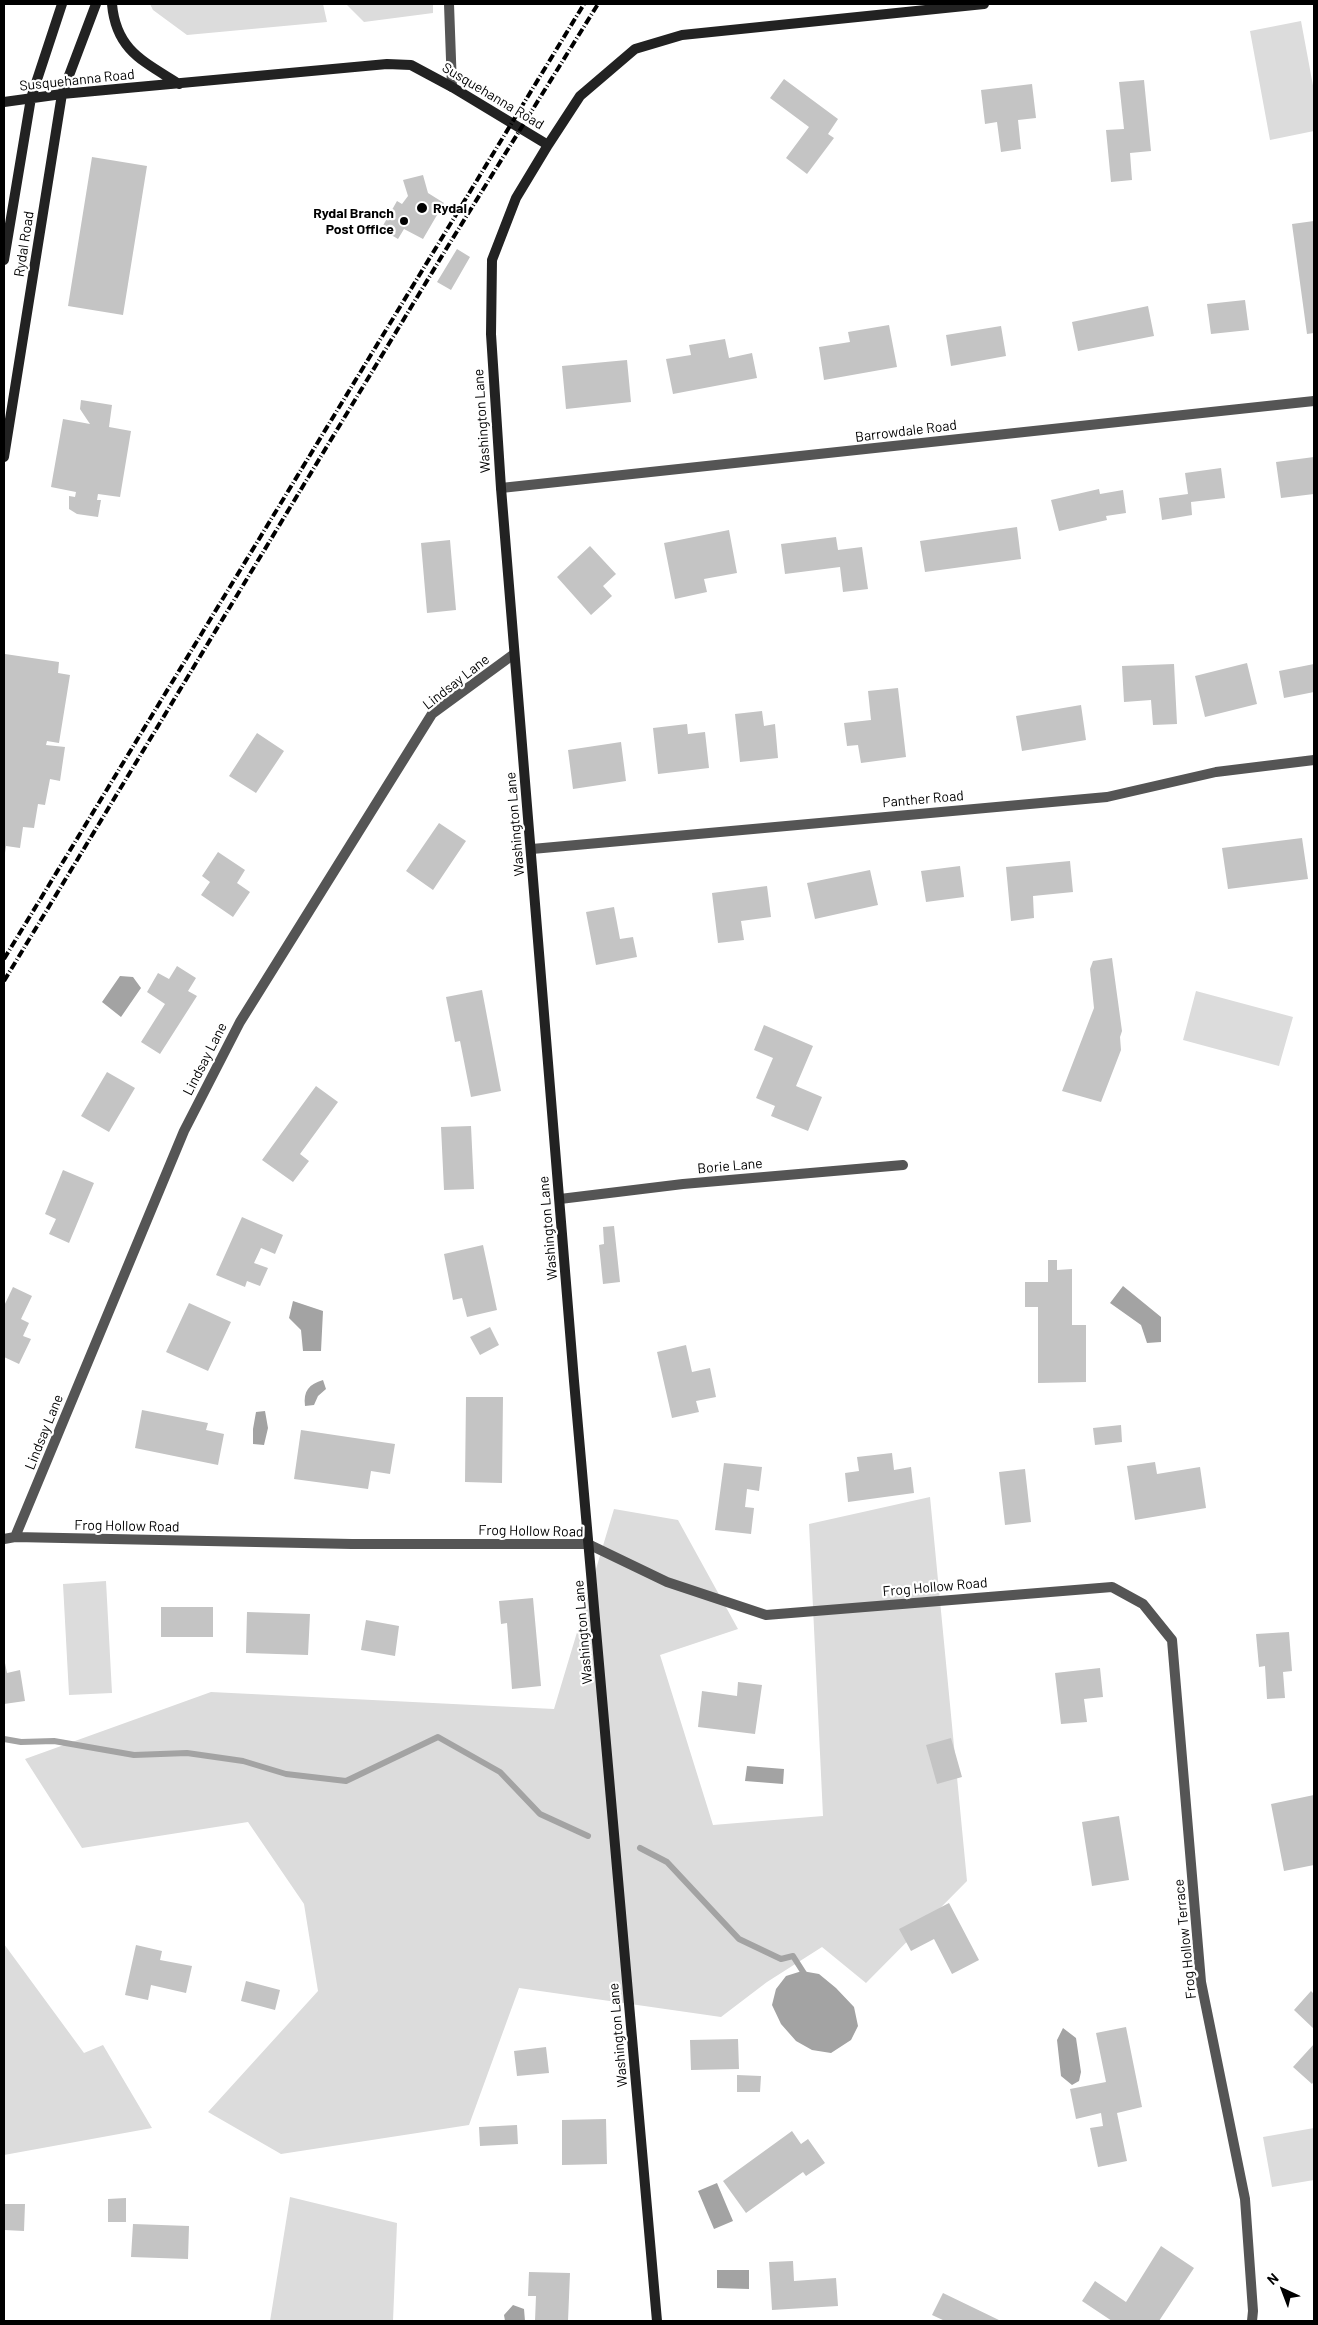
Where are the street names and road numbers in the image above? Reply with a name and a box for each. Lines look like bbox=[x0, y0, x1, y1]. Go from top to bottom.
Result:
street label: Susquehanna Road bbox=[439, 59, 547, 133]
street label: Susquehanna Road bbox=[19, 66, 135, 94]
street label: Rydal Road bbox=[10, 210, 38, 278]
street label: Washington Lane bbox=[470, 368, 494, 474]
street label: Barrowdale Road bbox=[854, 416, 958, 446]
street label: Lindsay Lane bbox=[419, 651, 493, 713]
street label: Washington Lane bbox=[502, 771, 528, 877]
street label: Panther Road bbox=[882, 787, 964, 811]
street label: Lindsay Lane bbox=[179, 1020, 231, 1098]
street label: Borie Lane bbox=[697, 1155, 763, 1177]
street label: Washington Lane bbox=[535, 1175, 561, 1281]
street label: Lindsay Lane bbox=[21, 1392, 67, 1472]
street label: Frog Hollow Road bbox=[74, 1517, 180, 1535]
street label: Frog Hollow Road bbox=[478, 1522, 584, 1540]
street label: Frog Hollow Road bbox=[882, 1574, 988, 1600]
street label: Washington Lane bbox=[570, 1579, 596, 1685]
street label: Frog Hollow Terrace bbox=[1170, 1878, 1200, 2000]
street label: Washington Lane bbox=[605, 1982, 631, 2088]

